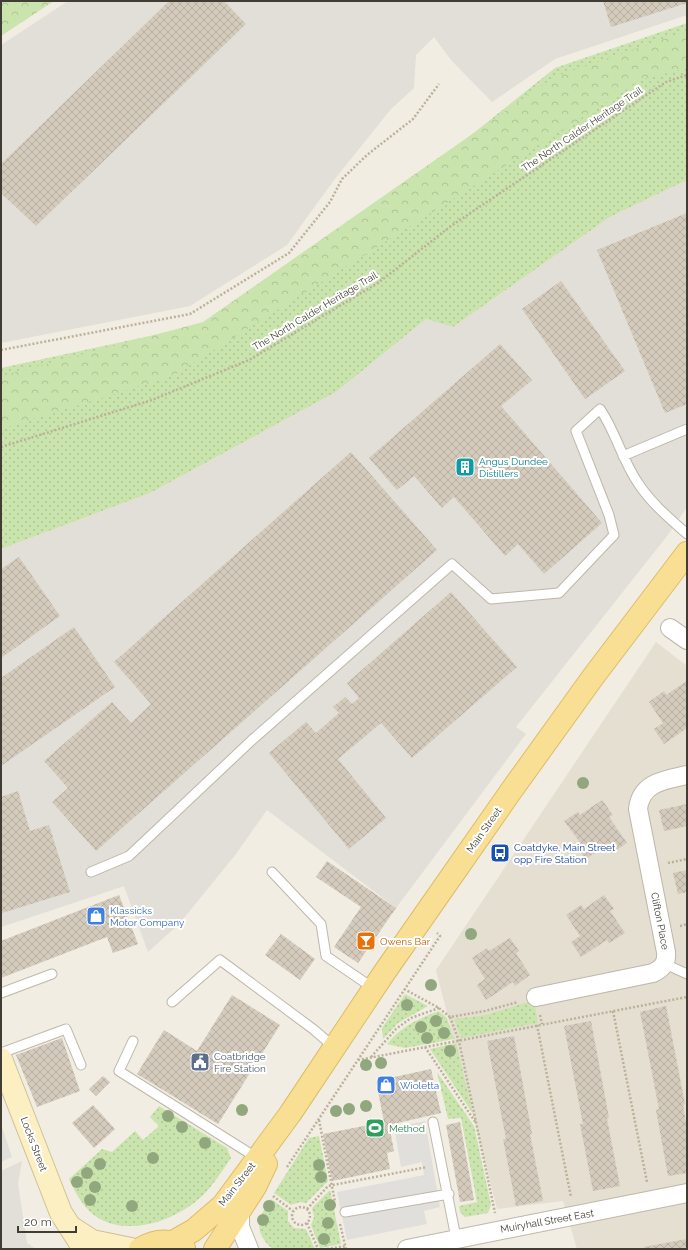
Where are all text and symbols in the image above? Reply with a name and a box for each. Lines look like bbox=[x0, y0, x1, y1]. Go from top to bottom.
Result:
street label: The North Calder Heritage Trail bbox=[520, 84, 645, 174]
street label: The North Calder Heritage Trail bbox=[251, 269, 379, 353]
building icon: Angus Dundee Distillers bbox=[454, 456, 476, 478]
place label: Angus Dundee Distillers bbox=[479, 456, 548, 479]
street label: Main Street bbox=[464, 805, 504, 855]
bus stop icon: Coatdyke, Main Street opp Fire Station bbox=[489, 842, 511, 864]
place label: Coatdyke, Main Street opp Fire Station bbox=[514, 842, 616, 865]
street label: Clifton Place bbox=[649, 891, 671, 951]
shop icon: Klassicks Motor Company bbox=[85, 905, 107, 927]
place label: Klassicks Motor Company bbox=[110, 905, 185, 928]
bar icon: Owens Bar bbox=[355, 930, 377, 952]
place label: Owens Bar bbox=[380, 936, 431, 947]
public building icon: Coatbridge Fire Station bbox=[189, 1051, 211, 1073]
place label: Coatbridge Fire Station bbox=[214, 1051, 266, 1074]
shop icon: Wioletta bbox=[375, 1074, 397, 1096]
place label: Wioletta bbox=[400, 1080, 439, 1091]
street label: Locks Street bbox=[19, 1115, 50, 1173]
sports icon: Method bbox=[364, 1117, 386, 1139]
place label: Method bbox=[389, 1123, 425, 1134]
street label: Main Street bbox=[217, 1159, 258, 1208]
street label: Muiryhall Street East bbox=[499, 1207, 595, 1235]
scale bar bbox=[18, 1208, 76, 1234]
text: 20 m bbox=[24, 1215, 52, 1229]

